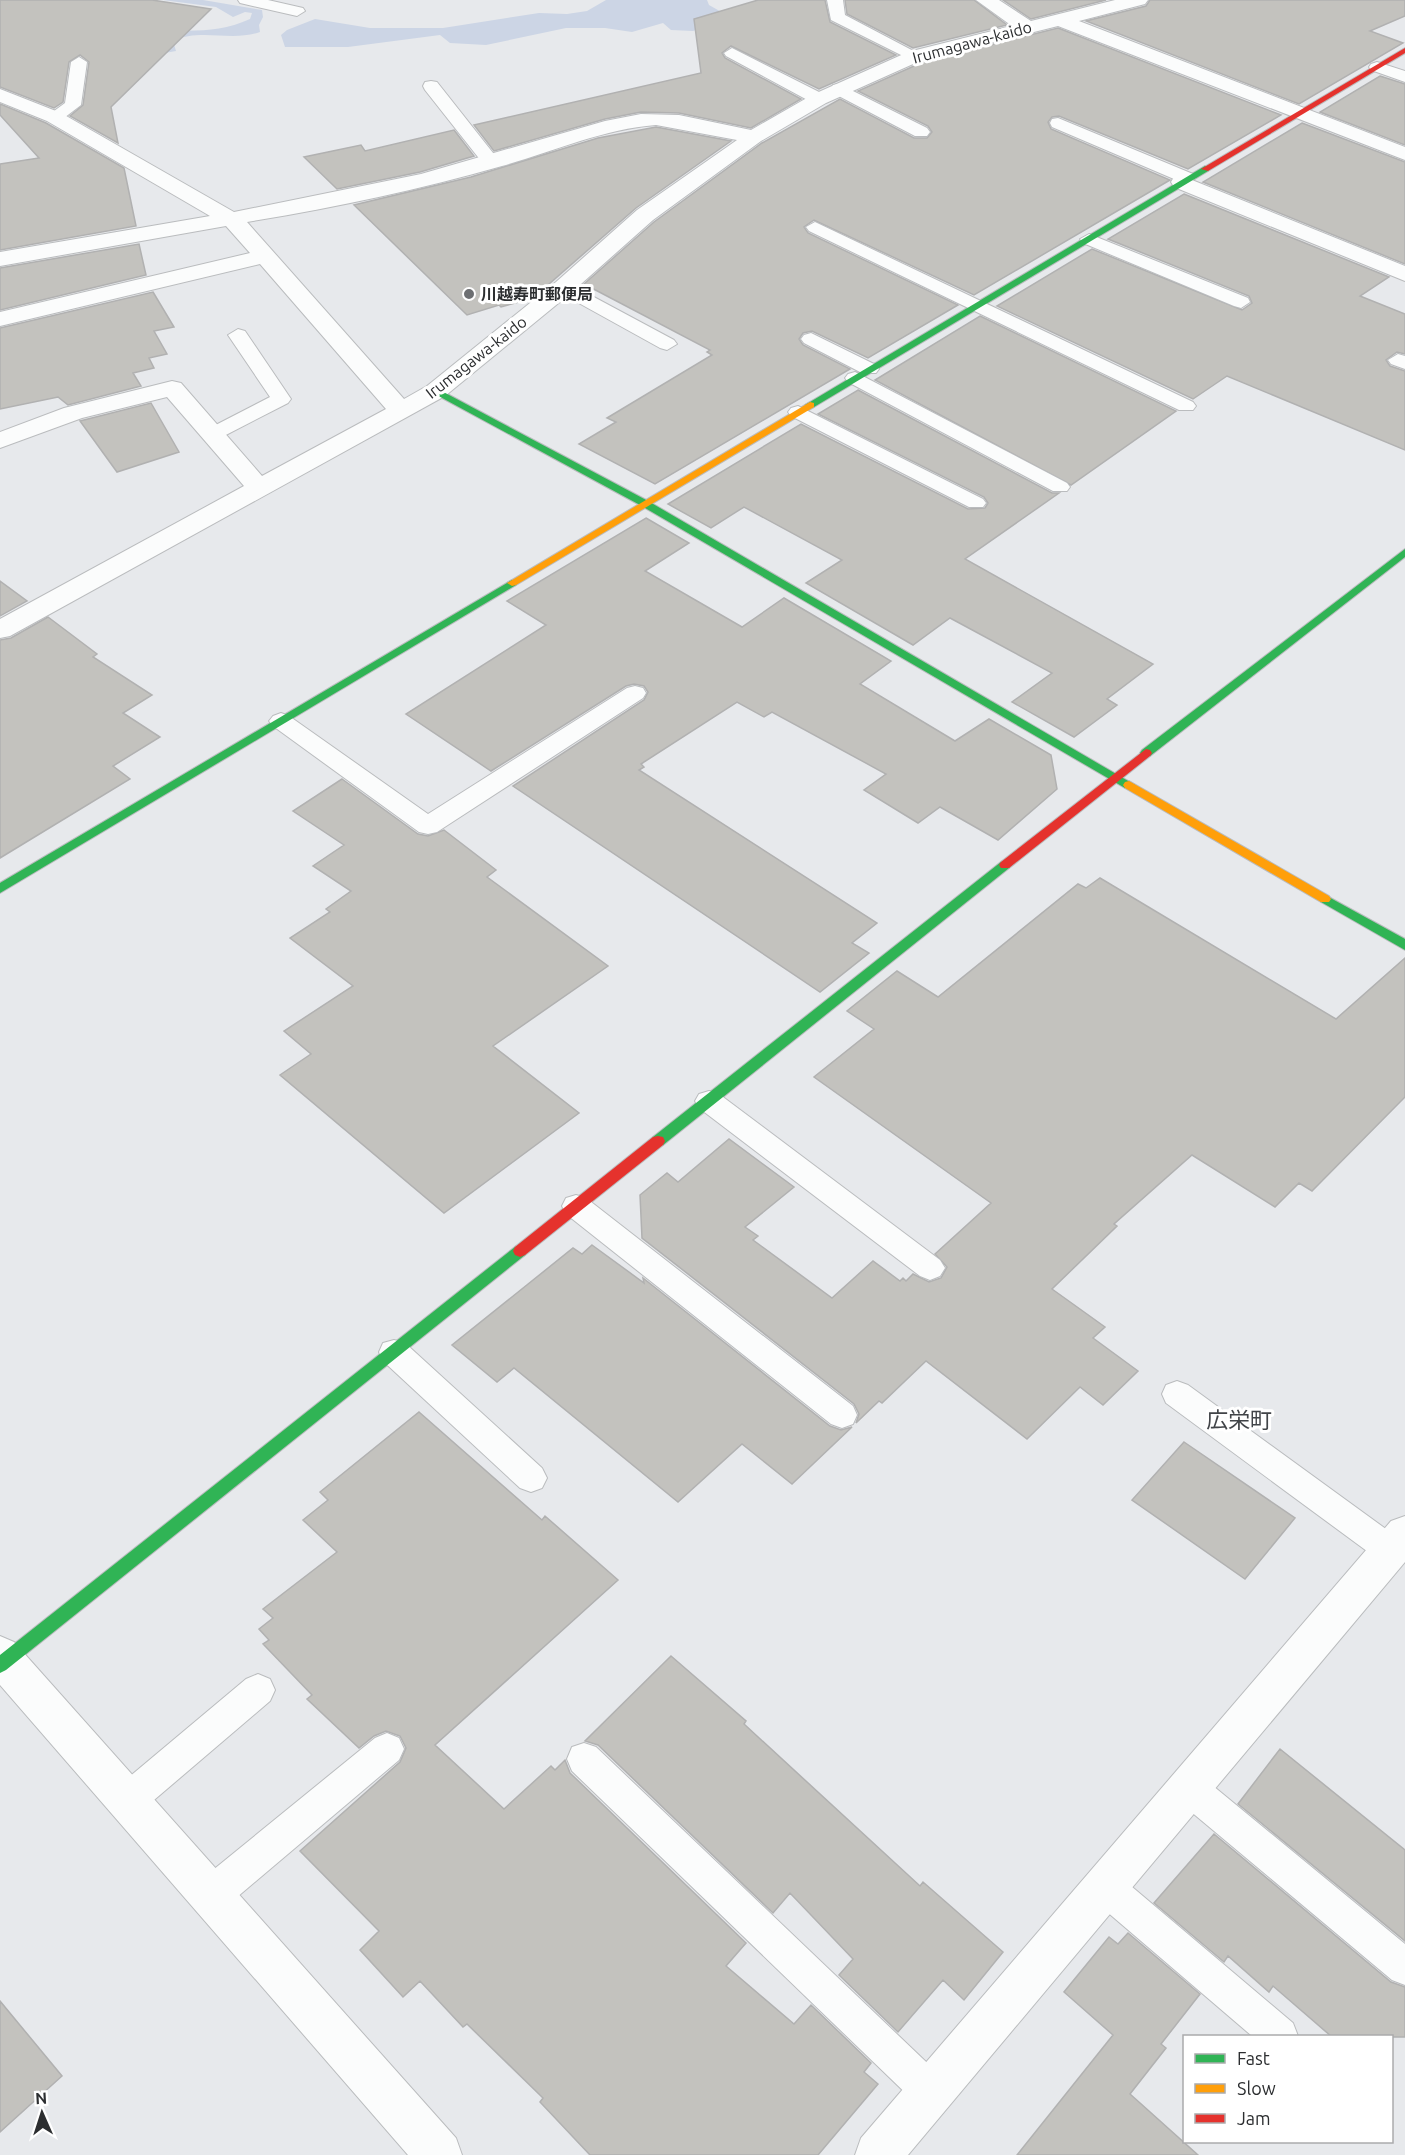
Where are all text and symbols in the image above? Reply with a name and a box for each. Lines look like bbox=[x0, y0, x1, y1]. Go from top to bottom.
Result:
street label: Irumagawa-kaido bbox=[910, 17, 1034, 67]
place label: 川越寿町郵便局 bbox=[481, 285, 593, 303]
marker: 川越寿町郵便局 bbox=[462, 287, 476, 301]
street label: Irumagawa-kaido bbox=[422, 312, 530, 402]
district label: 広栄町 bbox=[1206, 1407, 1272, 1432]
legend bbox=[1183, 2035, 1393, 2143]
text: Fast bbox=[1237, 2048, 1270, 2068]
text: Slow bbox=[1237, 2078, 1276, 2098]
north arrow bbox=[12, 2083, 72, 2143]
text: N bbox=[35, 2089, 48, 2107]
text: Jam bbox=[1237, 2108, 1271, 2128]

